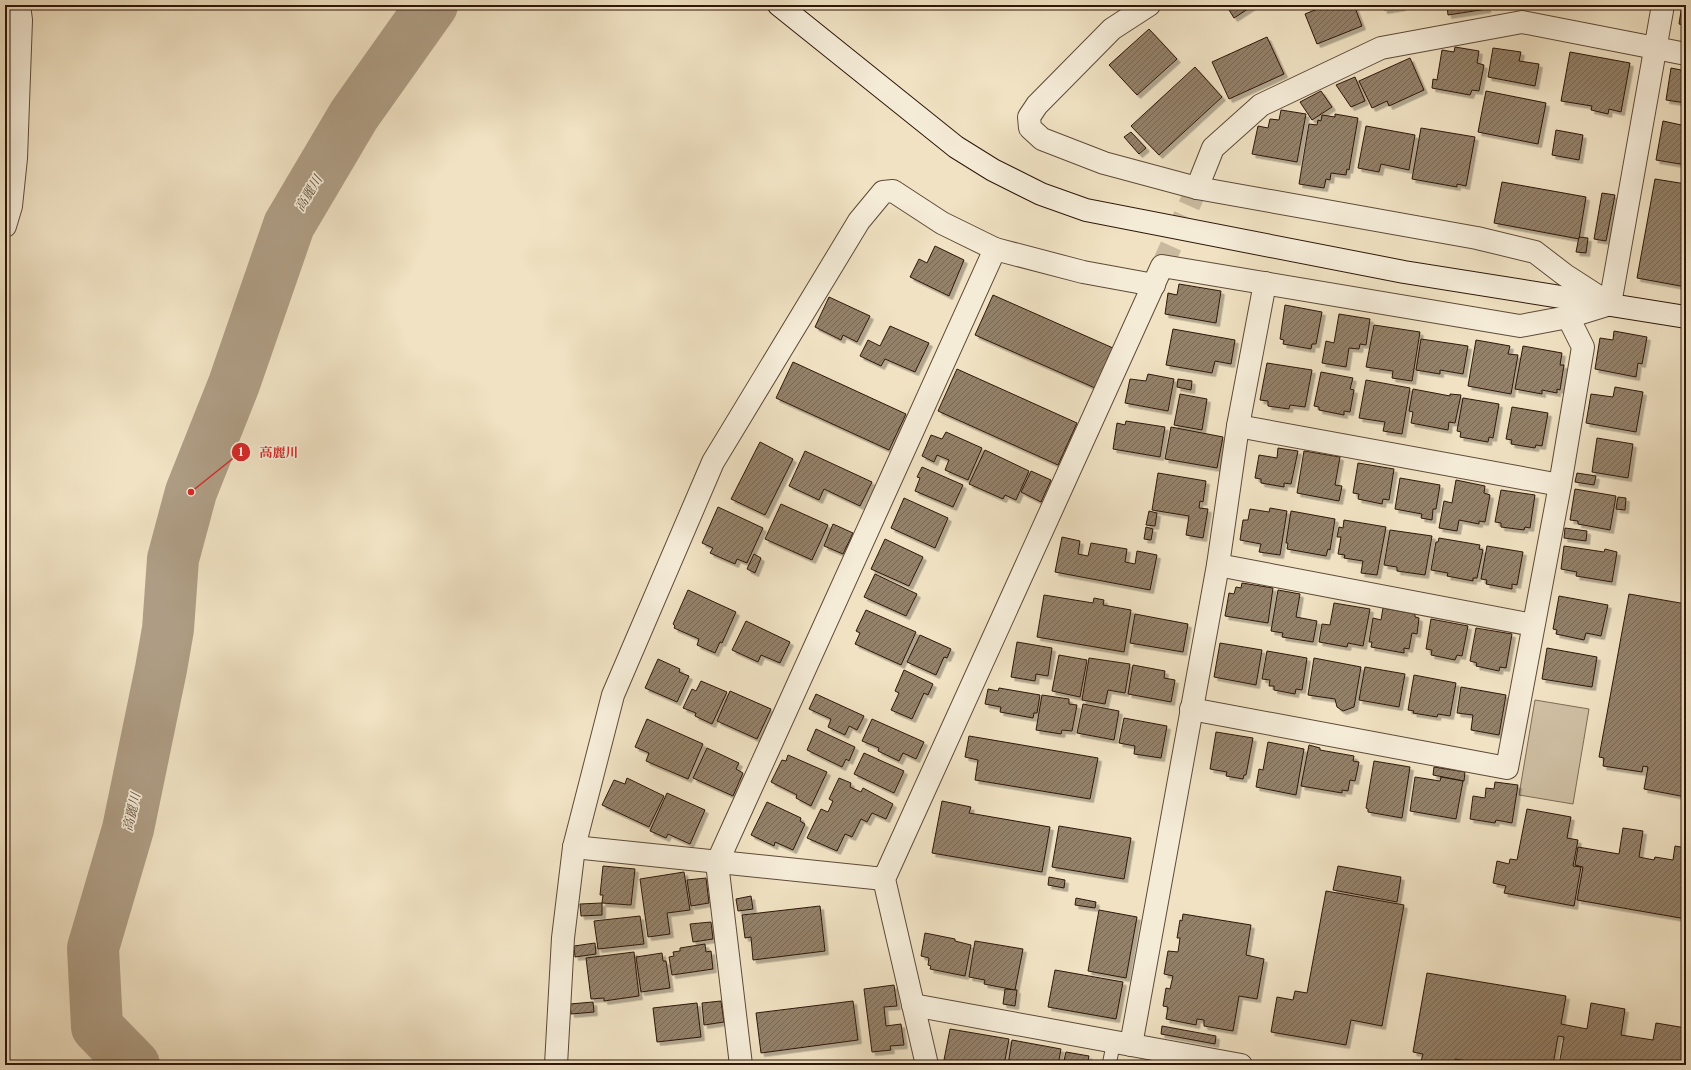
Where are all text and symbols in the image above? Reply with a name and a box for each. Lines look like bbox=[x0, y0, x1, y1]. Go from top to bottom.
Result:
water label: 高麗川 bbox=[293, 171, 326, 214]
callout: 高麗川 bbox=[231, 440, 306, 465]
text: 高麗川 bbox=[259, 445, 299, 460]
text: 1 bbox=[238, 447, 244, 459]
water label: 高麗川 bbox=[121, 790, 144, 833]

